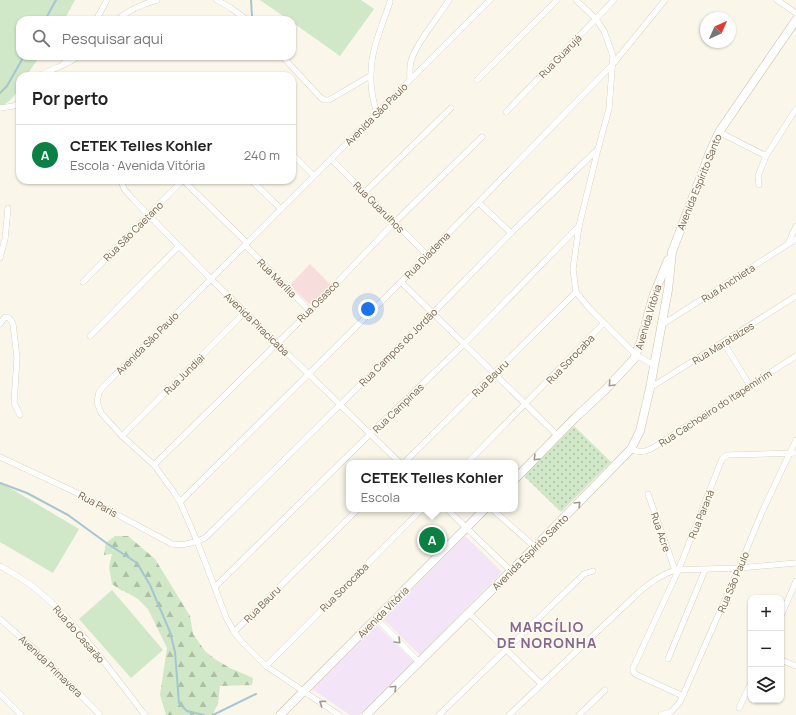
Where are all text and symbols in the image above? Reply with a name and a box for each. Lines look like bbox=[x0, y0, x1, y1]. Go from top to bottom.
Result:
north arrow bbox=[700, 12, 736, 48]
search box bbox=[16, 16, 296, 60]
icon: search bbox=[30, 27, 52, 49]
text: Pesquisar aqui bbox=[62, 28, 163, 49]
street label: Rua Guarujá bbox=[536, 31, 584, 81]
street label: Avenida São Paulo bbox=[342, 79, 411, 148]
text: Por perto bbox=[32, 87, 108, 110]
street label: Avenida Espírito Santo bbox=[673, 132, 725, 232]
text: CETEK Telles Kohler bbox=[70, 135, 213, 156]
text: A bbox=[41, 146, 49, 164]
text: 240 m bbox=[244, 146, 280, 164]
text: Escola · Avenida Vitória bbox=[70, 156, 205, 174]
street label: Rua Guarulhos bbox=[350, 178, 408, 236]
street label: Rua São Caetano bbox=[100, 198, 166, 264]
street label: Rua Diadema bbox=[401, 229, 453, 281]
street label: Rua Marília bbox=[254, 255, 300, 301]
street label: Rua Anchieta bbox=[698, 260, 758, 306]
street label: Rua Osasco bbox=[294, 277, 342, 325]
street label: Avenida Vitória bbox=[631, 283, 665, 351]
street label: Avenida Piracicaba bbox=[221, 289, 293, 359]
your location bbox=[358, 299, 378, 319]
street label: Rua Campos do Jordão bbox=[356, 305, 440, 389]
street label: Avenida São Paulo bbox=[113, 308, 182, 377]
street label: Rua Marataízes bbox=[689, 318, 757, 368]
street label: Rua Sorocaba bbox=[543, 331, 597, 387]
street label: Rua Jundiai bbox=[161, 351, 207, 397]
street label: Rua Bauru bbox=[468, 356, 512, 400]
street label: Rua Cachoeiro do Itapemirim bbox=[656, 366, 774, 450]
one-way arrow bbox=[608, 379, 615, 387]
street label: Rua Campinas bbox=[369, 380, 427, 436]
one-way arrow bbox=[533, 453, 541, 461]
popup bbox=[346, 460, 518, 512]
text: CETEK Telles Kohler bbox=[361, 467, 503, 488]
street label: Rua Paraná bbox=[685, 487, 717, 541]
street label: Rua Paris bbox=[76, 488, 120, 520]
text: Escola bbox=[361, 488, 400, 506]
one-way arrow bbox=[573, 501, 581, 509]
street label: Rua Acre bbox=[648, 510, 674, 554]
street label: Avenida Espírito Santo bbox=[489, 511, 571, 593]
pin: A bbox=[419, 525, 445, 555]
street label: Rua São Paulo bbox=[714, 549, 752, 615]
street label: Rua Sorocaba bbox=[316, 559, 372, 615]
street label: Rua Bauru bbox=[240, 582, 284, 626]
street label: Avenida Vitória bbox=[354, 583, 412, 641]
map controls bbox=[748, 595, 784, 703]
button: + bbox=[748, 595, 784, 631]
street label: Rua do Casarão bbox=[50, 602, 108, 666]
district label: MARCÍLIO DE NORONHA bbox=[497, 617, 597, 652]
button: − bbox=[748, 631, 784, 667]
street label: Avenida Primavera bbox=[16, 632, 86, 700]
one-way arrow bbox=[393, 636, 401, 644]
button: layers bbox=[748, 667, 784, 703]
one-way arrow bbox=[389, 685, 397, 692]
one-way arrow bbox=[319, 701, 326, 708]

